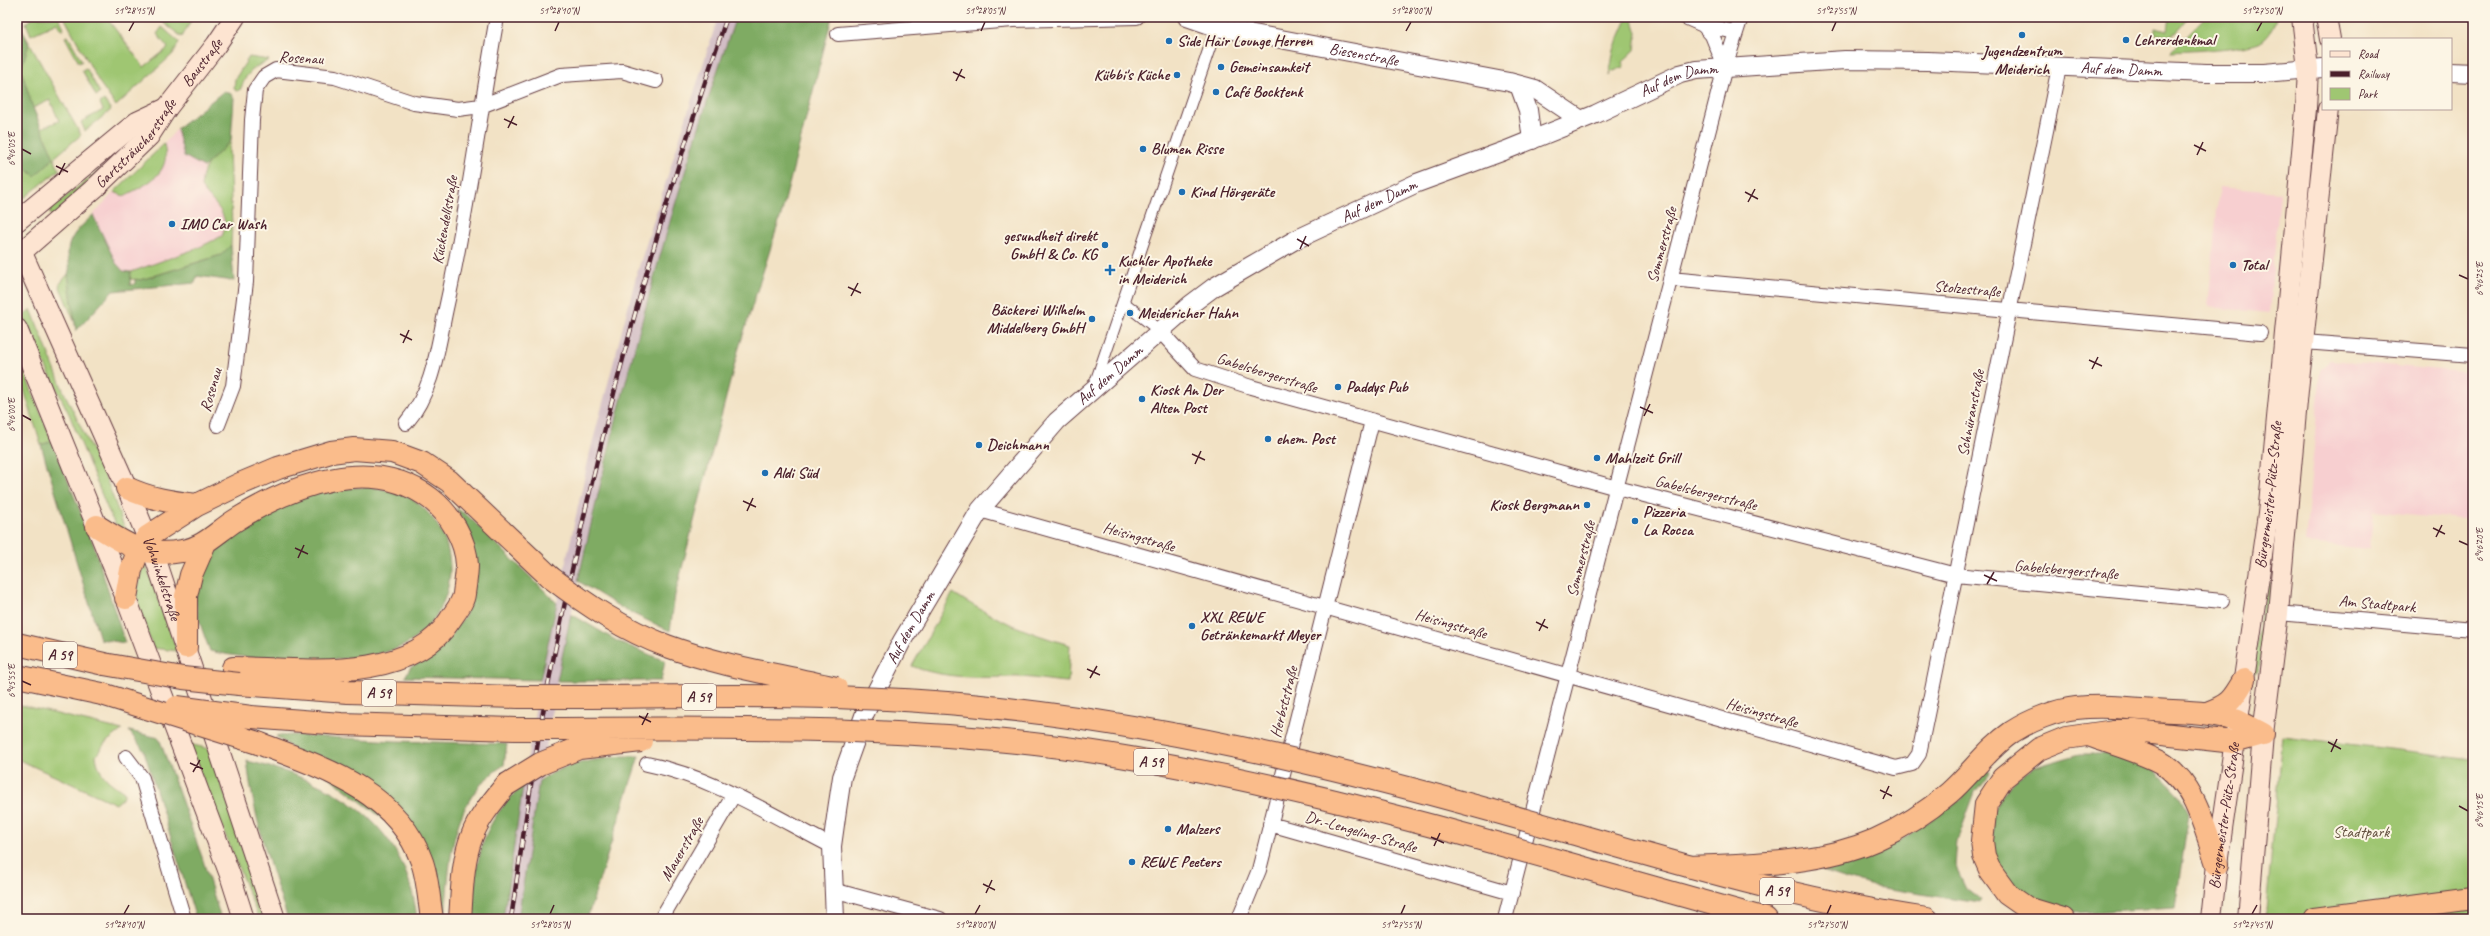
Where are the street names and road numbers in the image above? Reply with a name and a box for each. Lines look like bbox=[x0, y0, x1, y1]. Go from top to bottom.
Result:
street label: Baustraße bbox=[177, 33, 228, 91]
street label: Biesenstraße bbox=[1328, 38, 1402, 71]
street label: Rosenau bbox=[278, 47, 325, 69]
street label: Auf dem Damm bbox=[1637, 58, 1719, 102]
street label: Auf dem Damm bbox=[2080, 58, 2164, 81]
street label: Gartsträucherstraße bbox=[91, 93, 182, 193]
street label: Kückendellstraße bbox=[427, 173, 463, 266]
street label: Auf dem Damm bbox=[1338, 174, 1421, 227]
street label: Sommerstraße bbox=[1642, 203, 1682, 285]
street label: Stolzestraße bbox=[1933, 276, 2003, 302]
street label: Auf dem Damm bbox=[1073, 340, 1148, 409]
street label: Gabelsbergerstraße bbox=[1214, 348, 1321, 398]
street label: Rosenau bbox=[195, 365, 227, 414]
street label: Schnüranstraße bbox=[1953, 366, 1990, 458]
street label: Bürgermeister-Pütz-Straße bbox=[2250, 419, 2287, 570]
street label: Gabelsbergerstraße bbox=[1653, 471, 1761, 516]
street label: Heisingstraße bbox=[1101, 517, 1179, 557]
street label: Sommerstraße bbox=[1562, 517, 1601, 599]
street label: Vohwinkelstraße bbox=[138, 533, 186, 625]
street label: Gabelsbergerstraße bbox=[2013, 555, 2121, 585]
street label: Auf dem Damm bbox=[882, 586, 940, 667]
street label: Am Stadtpark bbox=[2338, 591, 2417, 617]
street label: Heisingstraße bbox=[1413, 604, 1491, 644]
road number: A 59 bbox=[43, 642, 77, 668]
street label: Herbststraße bbox=[1266, 663, 1303, 740]
road number: A 59 bbox=[362, 680, 396, 706]
road number: A 59 bbox=[682, 684, 716, 710]
street label: Heisingstraße bbox=[1724, 693, 1802, 733]
street label: Bürgermeister-Pütz-Straße bbox=[2204, 740, 2245, 890]
road number: A 59 bbox=[1134, 749, 1168, 775]
street label: Dr.-Lengeling-Straße bbox=[1303, 807, 1421, 858]
street label: Mauerstraße bbox=[656, 812, 709, 884]
road number: A 59 bbox=[1760, 878, 1794, 904]

